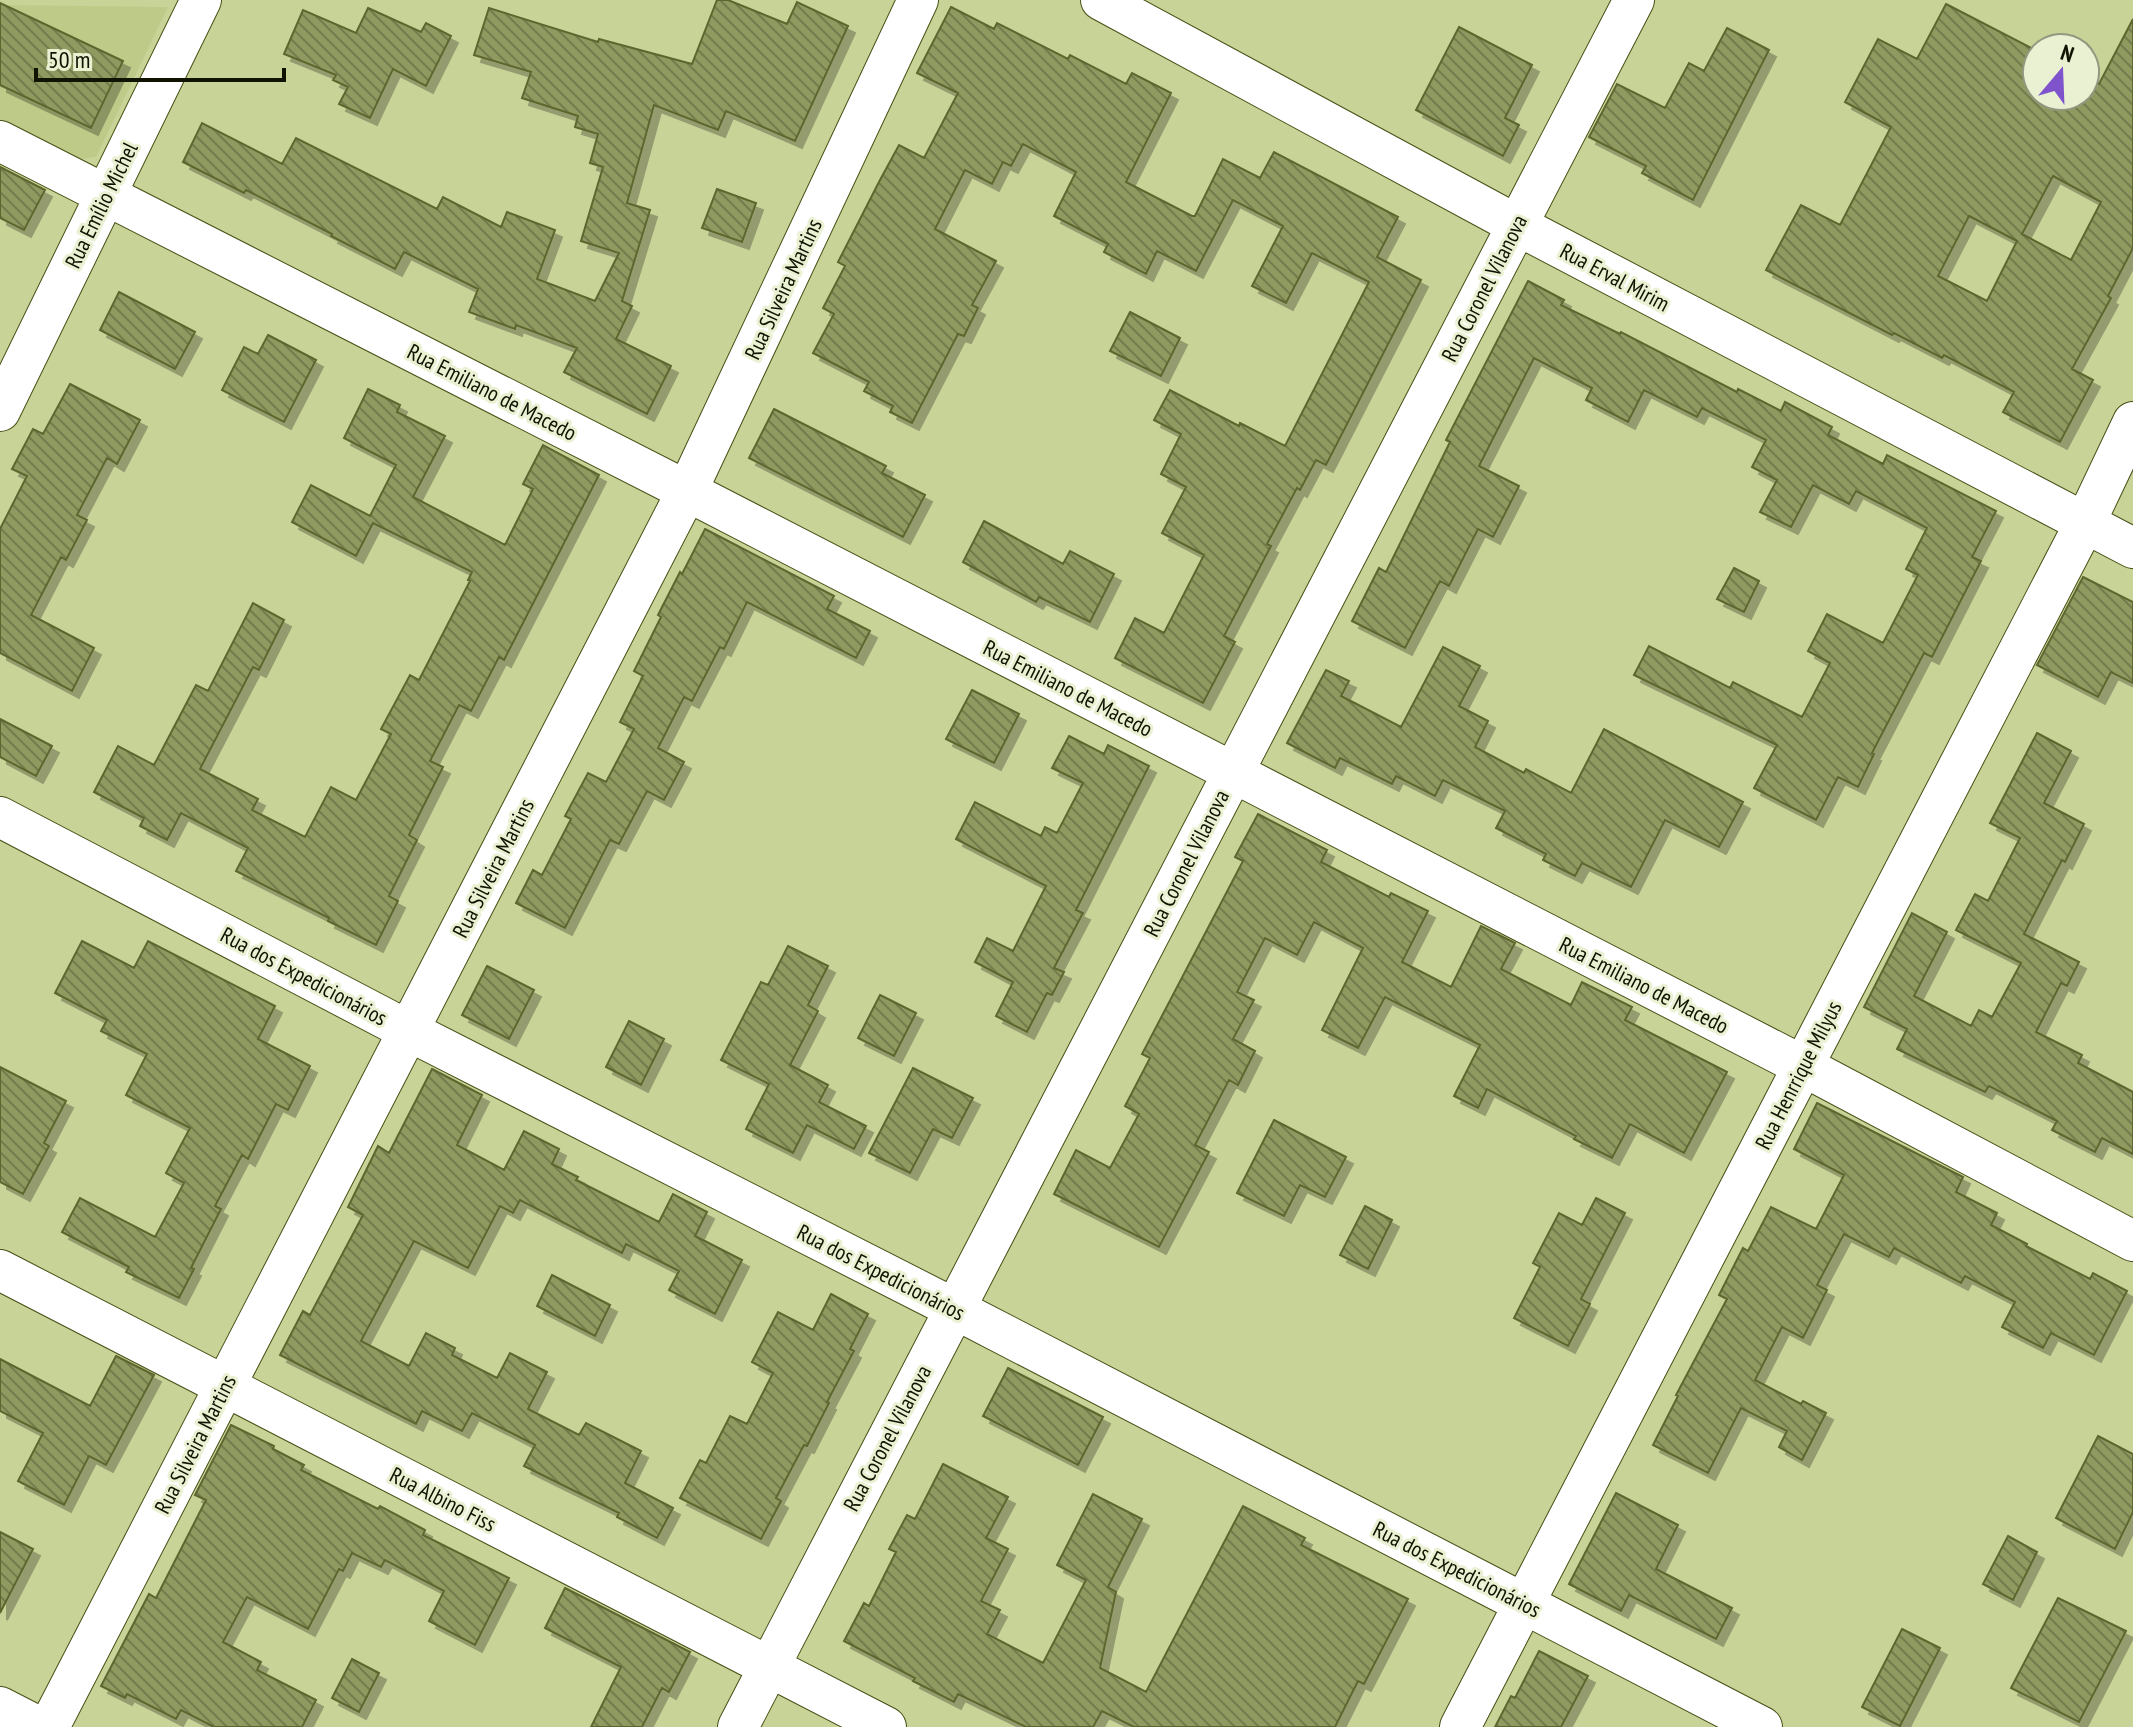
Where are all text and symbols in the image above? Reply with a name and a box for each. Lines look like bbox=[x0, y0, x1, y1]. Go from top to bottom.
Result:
scale bar bbox=[36, 32, 284, 82]
north arrow bbox=[2021, 32, 2101, 112]
text: N bbox=[2057, 38, 2078, 68]
text: 50 m bbox=[48, 44, 90, 75]
street label: Rua Emílio Michel bbox=[58, 137, 144, 273]
street label: Rua Coronel Vilanova bbox=[1435, 210, 1533, 366]
street label: Rua Silveira Martins bbox=[738, 214, 828, 364]
street label: Rua Erval Mirim bbox=[1555, 236, 1675, 318]
street label: Rua Emiliano de Macedo bbox=[403, 337, 581, 447]
street label: Rua Emiliano de Macedo bbox=[979, 633, 1157, 743]
street label: Rua Coronel Vilanova bbox=[1137, 785, 1235, 941]
street label: Rua Silveira Martins bbox=[446, 794, 540, 942]
street label: Rua dos Expedicionários bbox=[216, 920, 392, 1032]
street label: Rua Emiliano de Macedo bbox=[1555, 930, 1733, 1040]
street label: Rua Henrrique Milyus bbox=[1749, 996, 1847, 1154]
street label: Rua dos Expedicionários bbox=[792, 1218, 970, 1326]
street label: Rua Coronel Vilanova bbox=[837, 1360, 937, 1516]
street label: Rua Silveira Martins bbox=[148, 1370, 242, 1518]
street label: Rua Albino Fiss bbox=[385, 1460, 501, 1538]
street label: Rua dos Expedicionários bbox=[1368, 1515, 1546, 1623]

